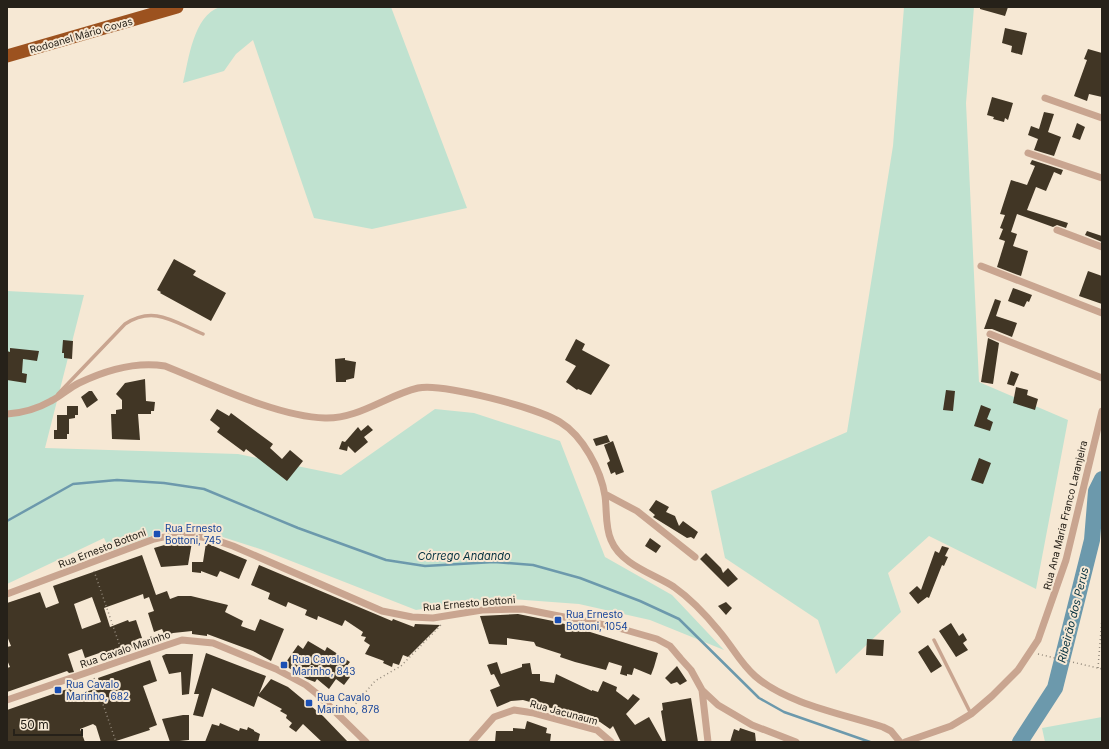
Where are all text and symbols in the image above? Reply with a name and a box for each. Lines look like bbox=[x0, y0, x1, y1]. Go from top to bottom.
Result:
street label: Rodoanel Mário Covas bbox=[28, 15, 134, 55]
street label: Rua Ana Maria Franco Laranjeira bbox=[1041, 439, 1089, 591]
place label: Rua Ernesto Bottoni, 745 bbox=[165, 522, 222, 546]
street label: Rua Ernesto Bottoni bbox=[57, 526, 147, 570]
marker: Rua Ernesto Bottoni, 745 bbox=[152, 529, 162, 539]
water label: Córrego Andando bbox=[417, 549, 511, 563]
water label: Ribeirão dos Perus bbox=[1054, 566, 1092, 664]
street label: Rua Ernesto Bottoni bbox=[422, 593, 516, 613]
place label: Rua Ernesto Bottoni, 1054 bbox=[566, 608, 628, 632]
marker: Rua Ernesto Bottoni, 1054 bbox=[553, 615, 563, 625]
street label: Rua Cavalo Marinho bbox=[78, 628, 172, 670]
place label: Rua Cavalo Marinho, 843 bbox=[292, 653, 355, 677]
marker: Rua Cavalo Marinho, 843 bbox=[279, 660, 289, 670]
place label: Rua Cavalo Marinho, 682 bbox=[66, 678, 129, 702]
marker: Rua Cavalo Marinho, 682 bbox=[53, 685, 63, 695]
place label: Rua Cavalo Marinho, 878 bbox=[317, 691, 379, 715]
street label: Rua Jacunaum bbox=[529, 697, 599, 727]
marker: Rua Cavalo Marinho, 878 bbox=[304, 698, 314, 708]
scale bar bbox=[14, 711, 82, 737]
text: 50 m bbox=[20, 717, 49, 732]

